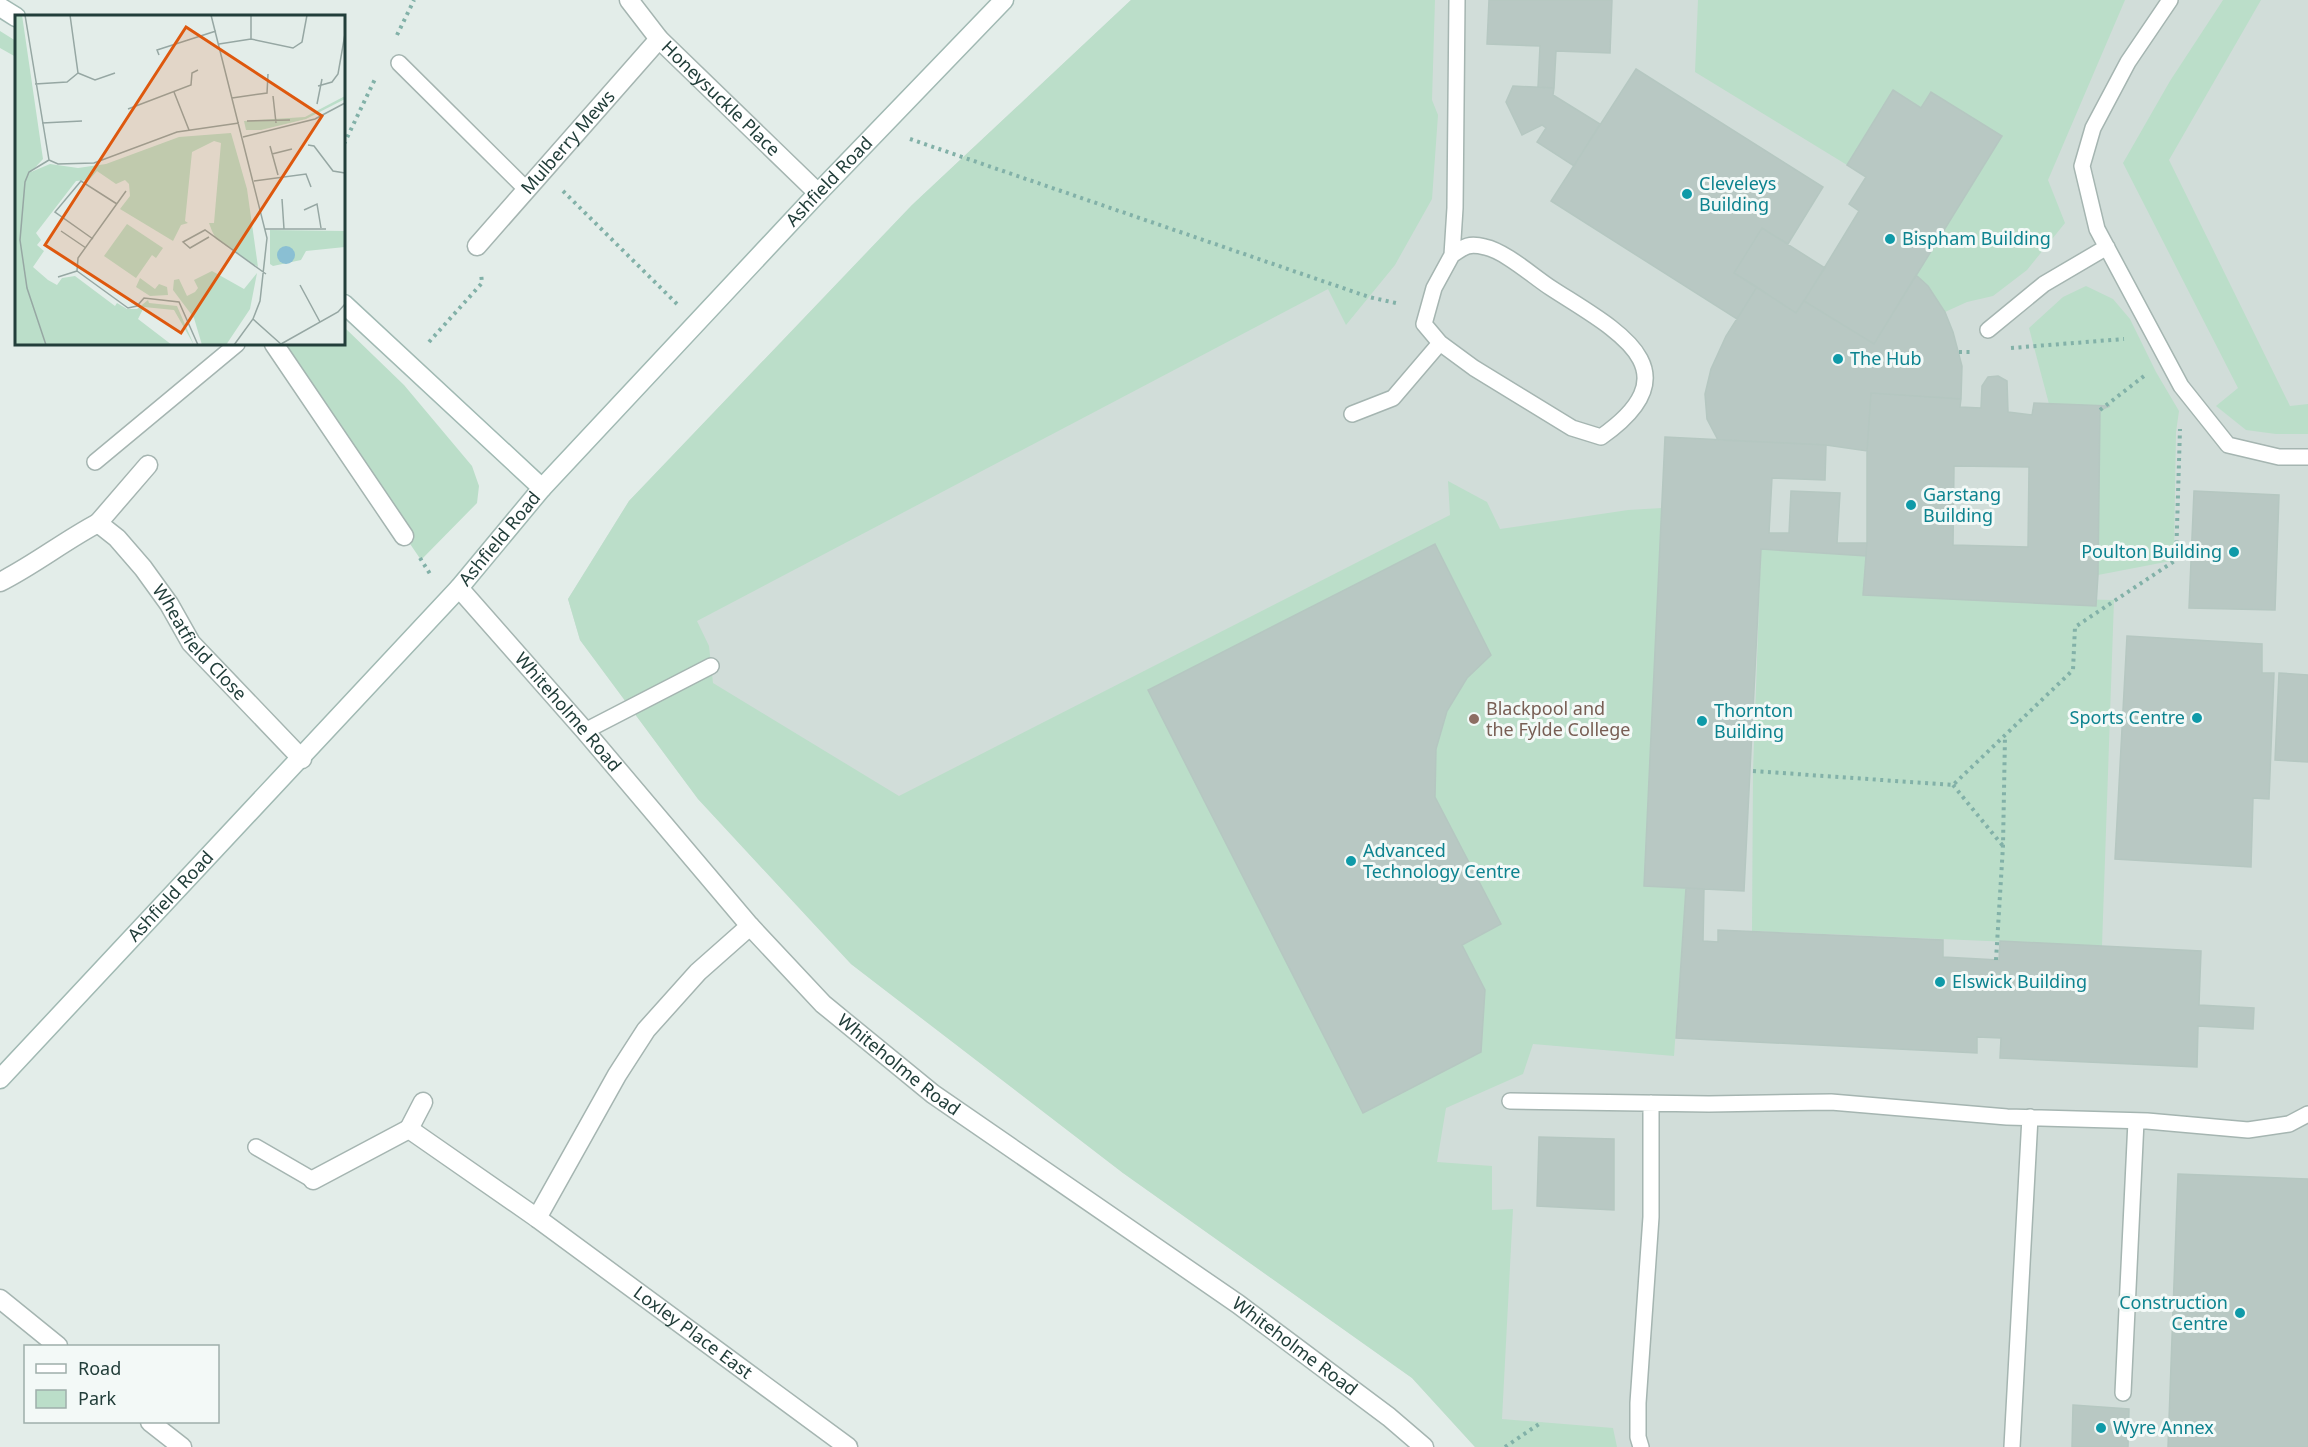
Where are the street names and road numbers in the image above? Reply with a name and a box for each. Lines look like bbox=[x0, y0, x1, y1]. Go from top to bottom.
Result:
street label: Honeysuckle Place bbox=[657, 35, 786, 161]
street label: Mulberry Mews bbox=[515, 85, 620, 199]
street label: Ashfield Road bbox=[780, 131, 877, 231]
street label: Ashfield Road bbox=[453, 486, 545, 590]
street label: Wheatfield Close bbox=[147, 579, 253, 705]
street label: Whiteholme Road bbox=[510, 647, 627, 776]
street label: Ashfield Road bbox=[122, 845, 218, 946]
street label: Whiteholme Road bbox=[833, 1008, 965, 1120]
street label: Loxley Place East bbox=[629, 1280, 758, 1384]
street label: Whiteholme Road bbox=[1228, 1291, 1363, 1400]

